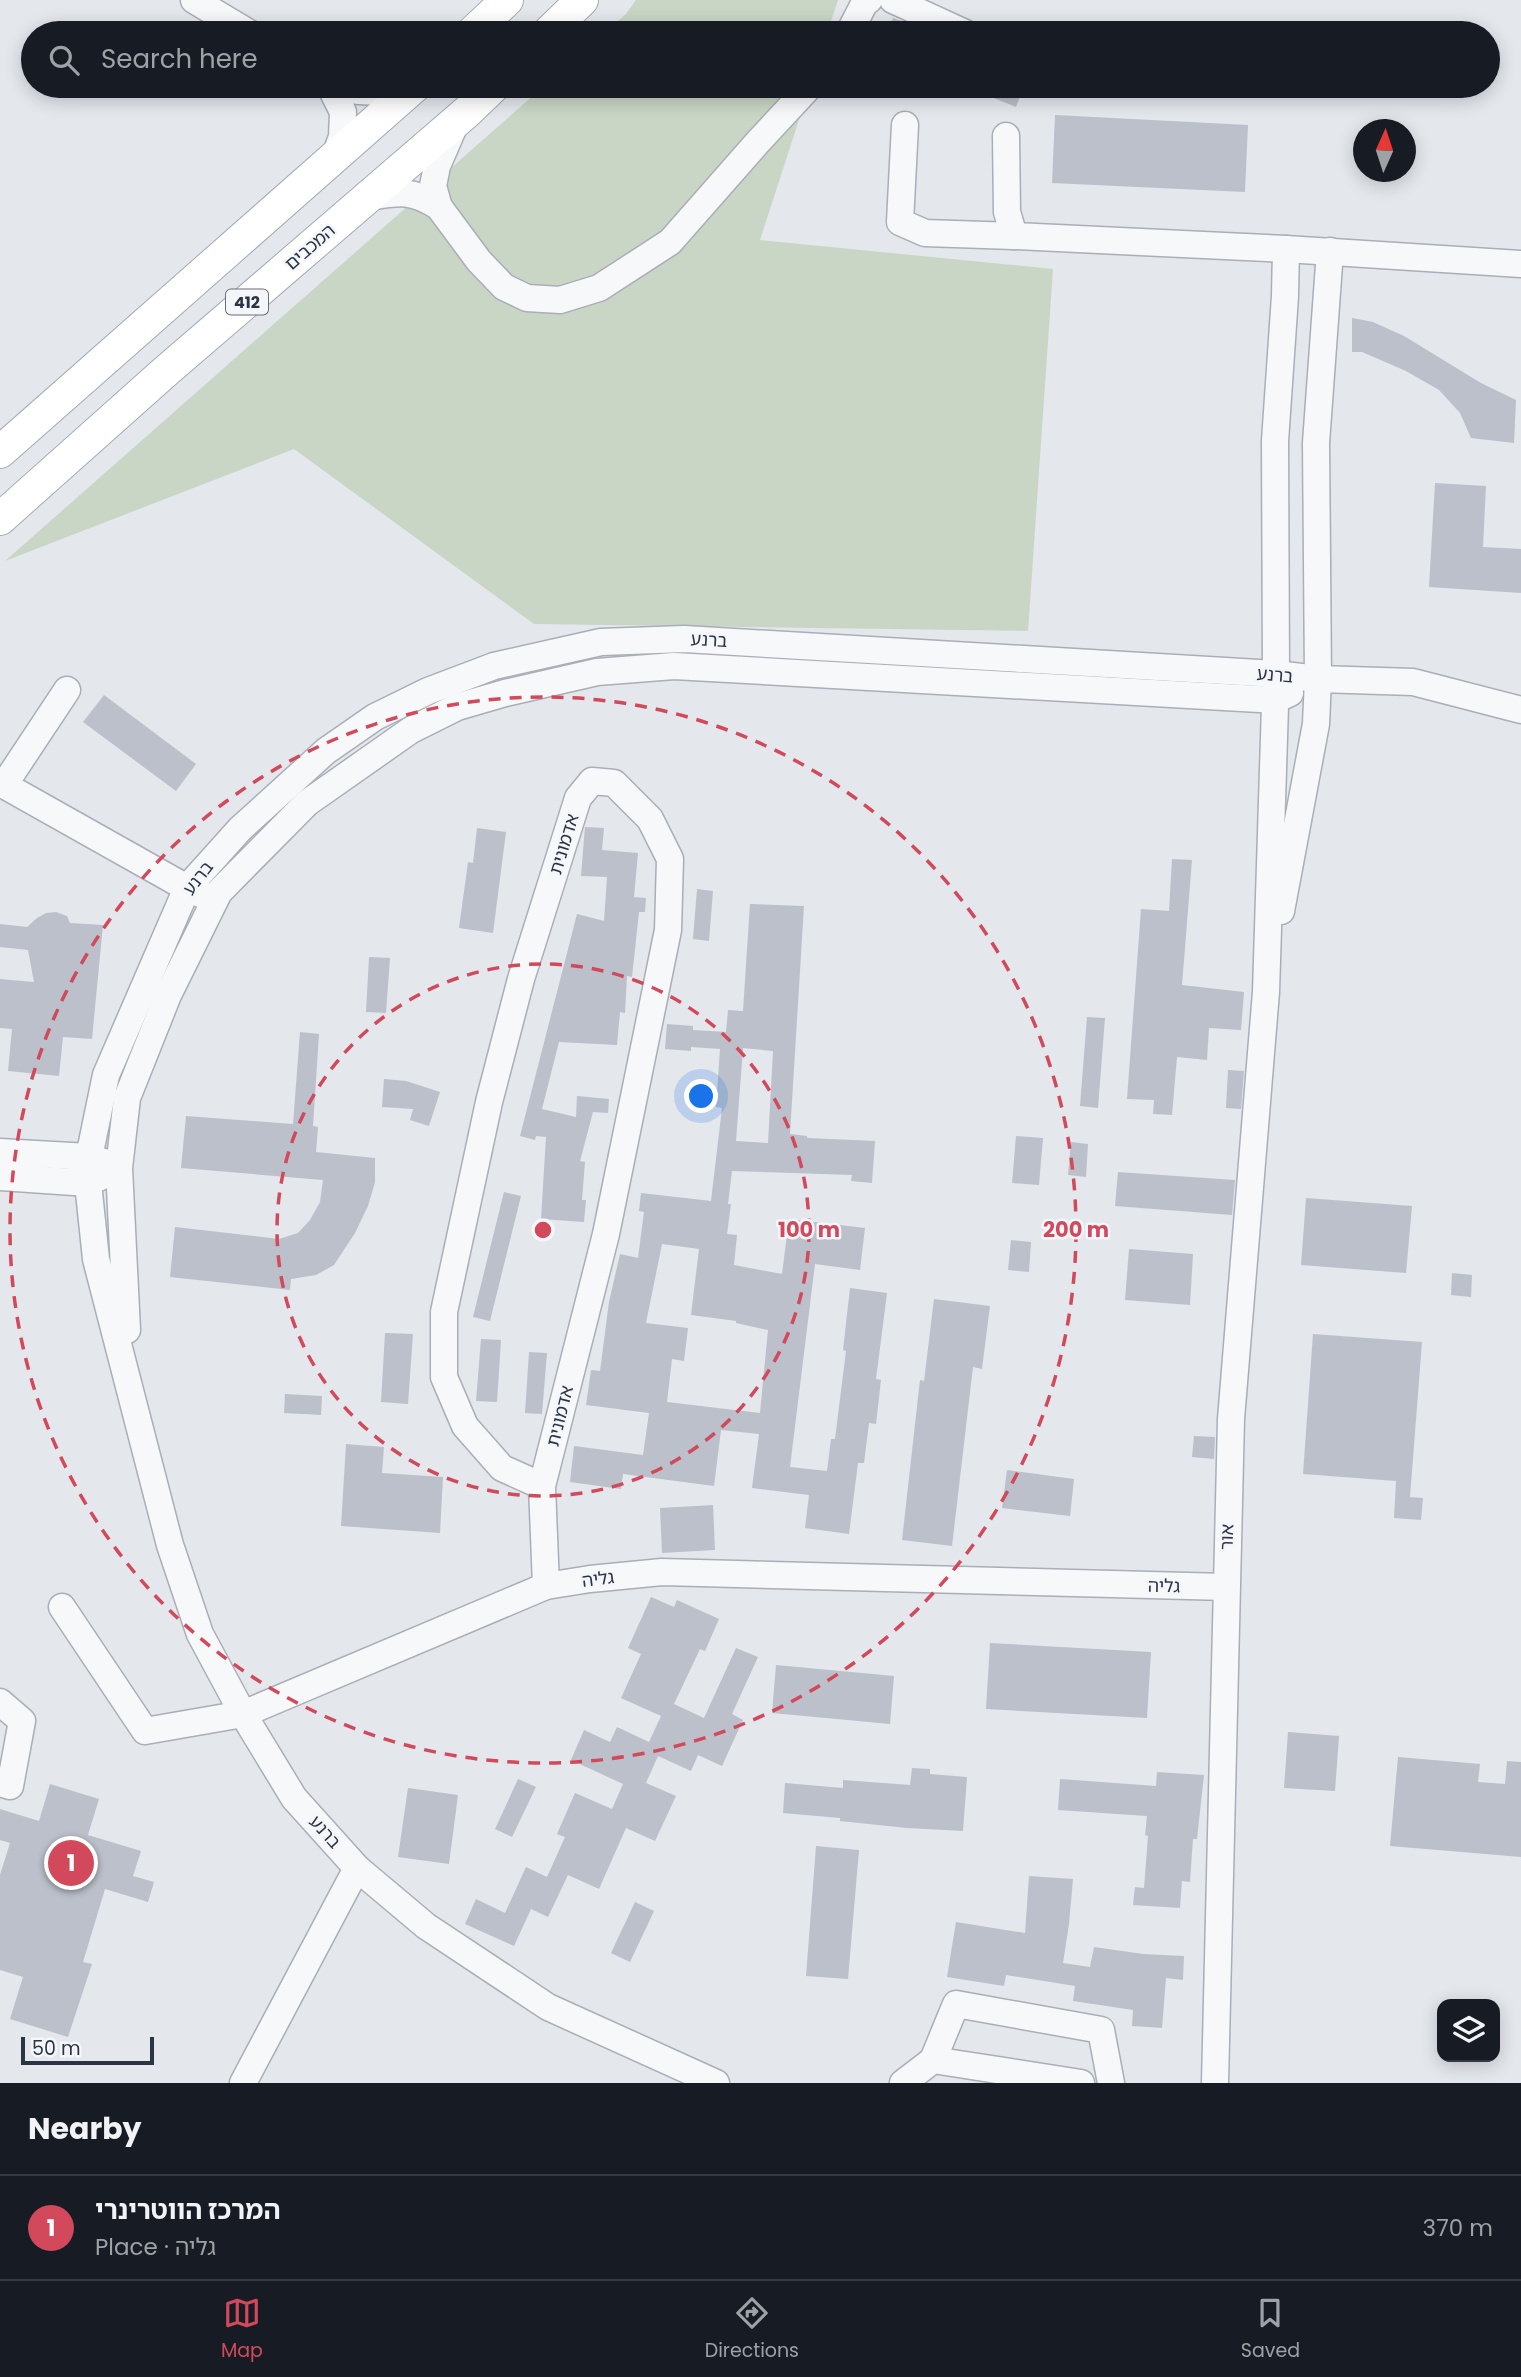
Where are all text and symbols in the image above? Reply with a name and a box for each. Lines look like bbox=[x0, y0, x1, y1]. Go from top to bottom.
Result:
search box bbox=[21, 21, 1500, 98]
icon: search bbox=[45, 41, 83, 79]
text: Search here bbox=[101, 41, 258, 77]
north arrow bbox=[1353, 119, 1416, 182]
street label: המכבים bbox=[279, 218, 340, 276]
road number: 412 bbox=[226, 290, 268, 314]
street label: ברנע bbox=[690, 626, 728, 653]
street label: ברנע bbox=[1256, 660, 1294, 689]
street label: אדמונית bbox=[542, 811, 585, 877]
street label: ברנע bbox=[176, 856, 219, 900]
your location bbox=[684, 1079, 718, 1113]
text: 100 m bbox=[778, 1215, 840, 1244]
text: 200 m bbox=[1043, 1215, 1109, 1244]
centre of rings bbox=[531, 1218, 555, 1242]
street label: אדמונית bbox=[540, 1383, 579, 1449]
street label: אור bbox=[1214, 1524, 1239, 1550]
street label: גליה bbox=[580, 1564, 616, 1593]
street label: גליה bbox=[1148, 1573, 1181, 1598]
street label: ברנע bbox=[304, 1810, 347, 1854]
pin: 1 bbox=[48, 1837, 94, 1889]
map controls bbox=[1437, 1999, 1500, 2062]
button: layers bbox=[1437, 1999, 1500, 2062]
scale bar bbox=[21, 2034, 154, 2066]
text: 50 m bbox=[32, 2035, 81, 2062]
text: Nearby bbox=[28, 2107, 142, 2150]
text: המרכז הווטרינרי bbox=[95, 2192, 280, 2228]
text: 1 bbox=[47, 2212, 55, 2244]
text: 370 m bbox=[1423, 2212, 1493, 2244]
text: Place · גליה bbox=[95, 2231, 216, 2263]
tab: Map bbox=[221, 2294, 263, 2365]
tab: Directions bbox=[705, 2294, 799, 2365]
tab: Saved bbox=[1241, 2294, 1300, 2365]

